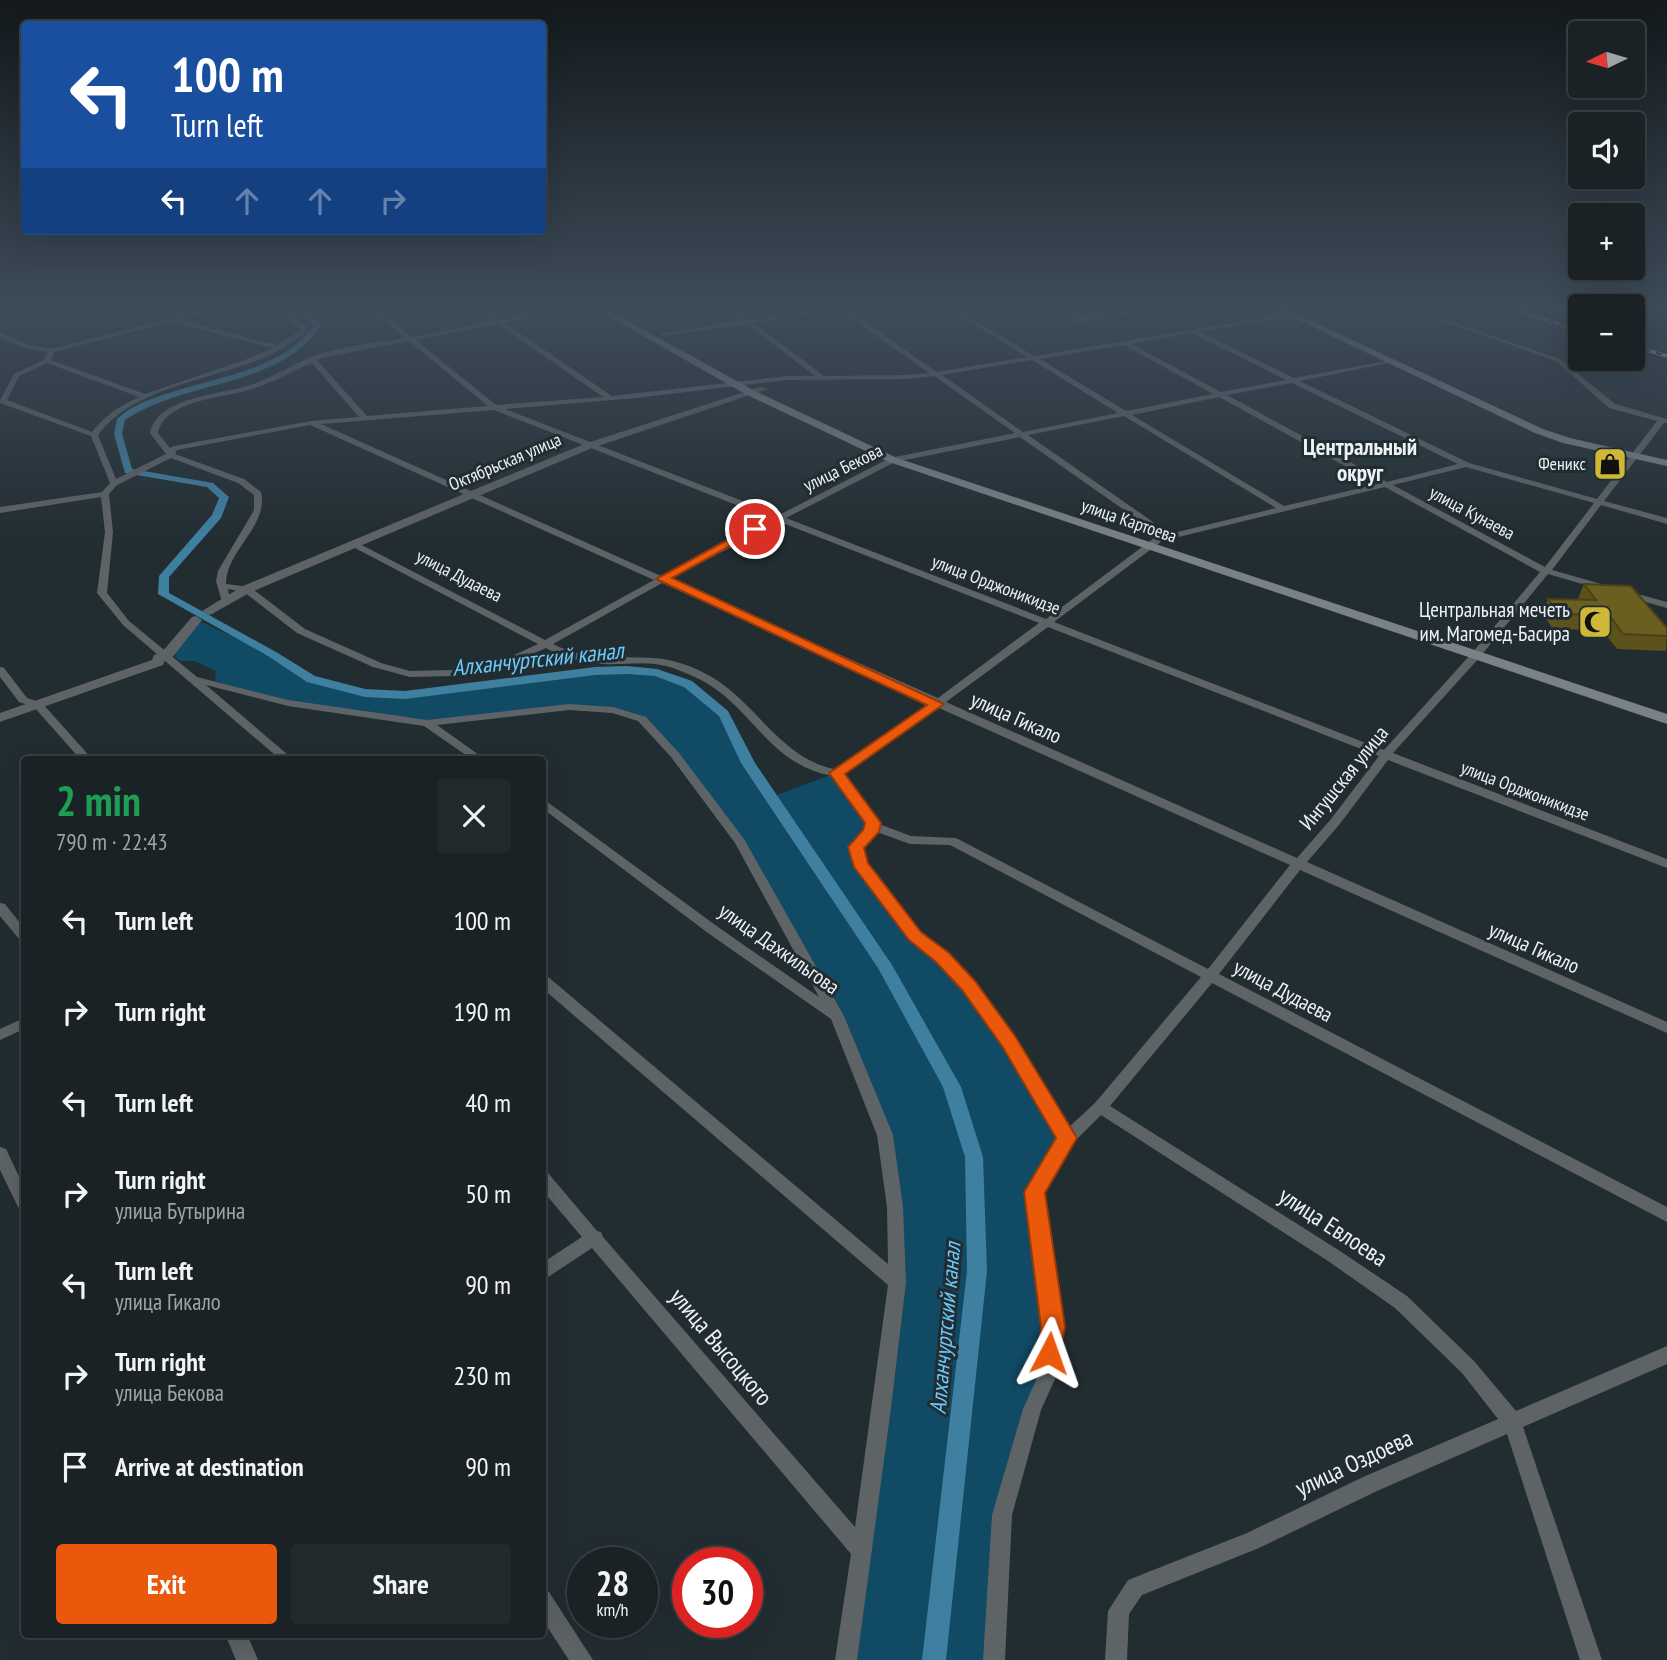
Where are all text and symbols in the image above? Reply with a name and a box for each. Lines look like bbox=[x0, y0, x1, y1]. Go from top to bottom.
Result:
north arrow bbox=[1568, 21, 1645, 98]
map controls bbox=[1568, 21, 1645, 371]
text: 100 m bbox=[171, 42, 284, 106]
icon: left bbox=[56, 49, 147, 140]
text: Turn left bbox=[171, 104, 263, 146]
button: sound bbox=[1568, 112, 1645, 189]
icon: left bbox=[155, 182, 193, 220]
icon: ahead bbox=[228, 182, 266, 220]
icon: ahead bbox=[301, 182, 339, 220]
icon: right bbox=[374, 182, 412, 220]
button: + bbox=[1568, 203, 1645, 280]
button: − bbox=[1568, 294, 1645, 371]
street label: Октябрьская улица bbox=[445, 428, 565, 496]
district label: Центральный округ bbox=[1303, 432, 1417, 487]
street label: улица Бекова bbox=[799, 439, 886, 497]
shop icon: Феникс bbox=[1591, 445, 1629, 483]
place label: Феникс bbox=[1538, 452, 1587, 475]
street label: улица Кунаева bbox=[1426, 481, 1519, 545]
street label: улица Картоева bbox=[1078, 493, 1180, 548]
pin bbox=[725, 499, 785, 559]
icon: arrive bbox=[736, 510, 774, 548]
street label: улица Дудаева bbox=[412, 544, 506, 607]
street label: улица Орджоникидзе bbox=[929, 549, 1064, 620]
place label: Центральная мечеть им. Магомед-Басира bbox=[1419, 596, 1570, 647]
mosque icon: Центральная мечеть им. Магомед-Басира bbox=[1576, 603, 1614, 641]
water label: Алханчуртский канал bbox=[451, 635, 627, 682]
street label: улица Гикало bbox=[967, 686, 1066, 750]
street label: Ингушская улица bbox=[1293, 720, 1394, 835]
street label: улица Орджоникидзе bbox=[1458, 755, 1593, 826]
text: 2 min bbox=[56, 773, 141, 828]
button: close bbox=[437, 779, 511, 853]
text: 790 m · 22:43 bbox=[56, 827, 168, 856]
street label: улица Дахкильгова bbox=[714, 897, 845, 1000]
icon: left bbox=[56, 902, 94, 940]
text: Turn left bbox=[115, 904, 193, 937]
text: 100 m bbox=[453, 904, 511, 937]
street label: улица Гикало bbox=[1485, 916, 1584, 980]
street label: улица Дудаева bbox=[1229, 953, 1338, 1028]
icon: right bbox=[56, 993, 94, 1031]
text: Turn right bbox=[115, 995, 206, 1028]
text: 190 m bbox=[453, 995, 511, 1028]
icon: left bbox=[56, 1084, 94, 1122]
text: Turn left bbox=[115, 1086, 193, 1119]
text: 40 m bbox=[465, 1086, 511, 1119]
text: Turn right bbox=[115, 1163, 206, 1196]
icon: right bbox=[56, 1175, 94, 1213]
text: 50 m bbox=[465, 1177, 511, 1210]
street label: улица Евлоева bbox=[1273, 1180, 1394, 1273]
text: улица Бутырина bbox=[115, 1196, 245, 1225]
water label: Алханчуртский канал bbox=[923, 1239, 967, 1415]
text: Turn left bbox=[115, 1254, 193, 1287]
icon: left bbox=[56, 1266, 94, 1304]
text: 90 m bbox=[465, 1268, 511, 1301]
street label: улица Высоцкого bbox=[663, 1281, 780, 1412]
text: улица Гикало bbox=[115, 1287, 221, 1316]
position arrow bbox=[1012, 1316, 1086, 1390]
text: Turn right bbox=[115, 1345, 206, 1378]
icon: right bbox=[56, 1357, 94, 1395]
text: 230 m bbox=[453, 1359, 511, 1392]
text: улица Бекова bbox=[115, 1378, 224, 1407]
street label: улица Оздоева bbox=[1290, 1422, 1417, 1503]
icon: arrive bbox=[56, 1448, 94, 1486]
text: Arrive at destination bbox=[115, 1450, 304, 1483]
text: 90 m bbox=[465, 1450, 511, 1483]
button: Exit bbox=[56, 1544, 277, 1624]
button: Share bbox=[291, 1544, 511, 1624]
speed limit sign: 30 bbox=[672, 1547, 763, 1638]
text: 28 bbox=[596, 1560, 629, 1606]
text: km/h bbox=[597, 1598, 628, 1621]

